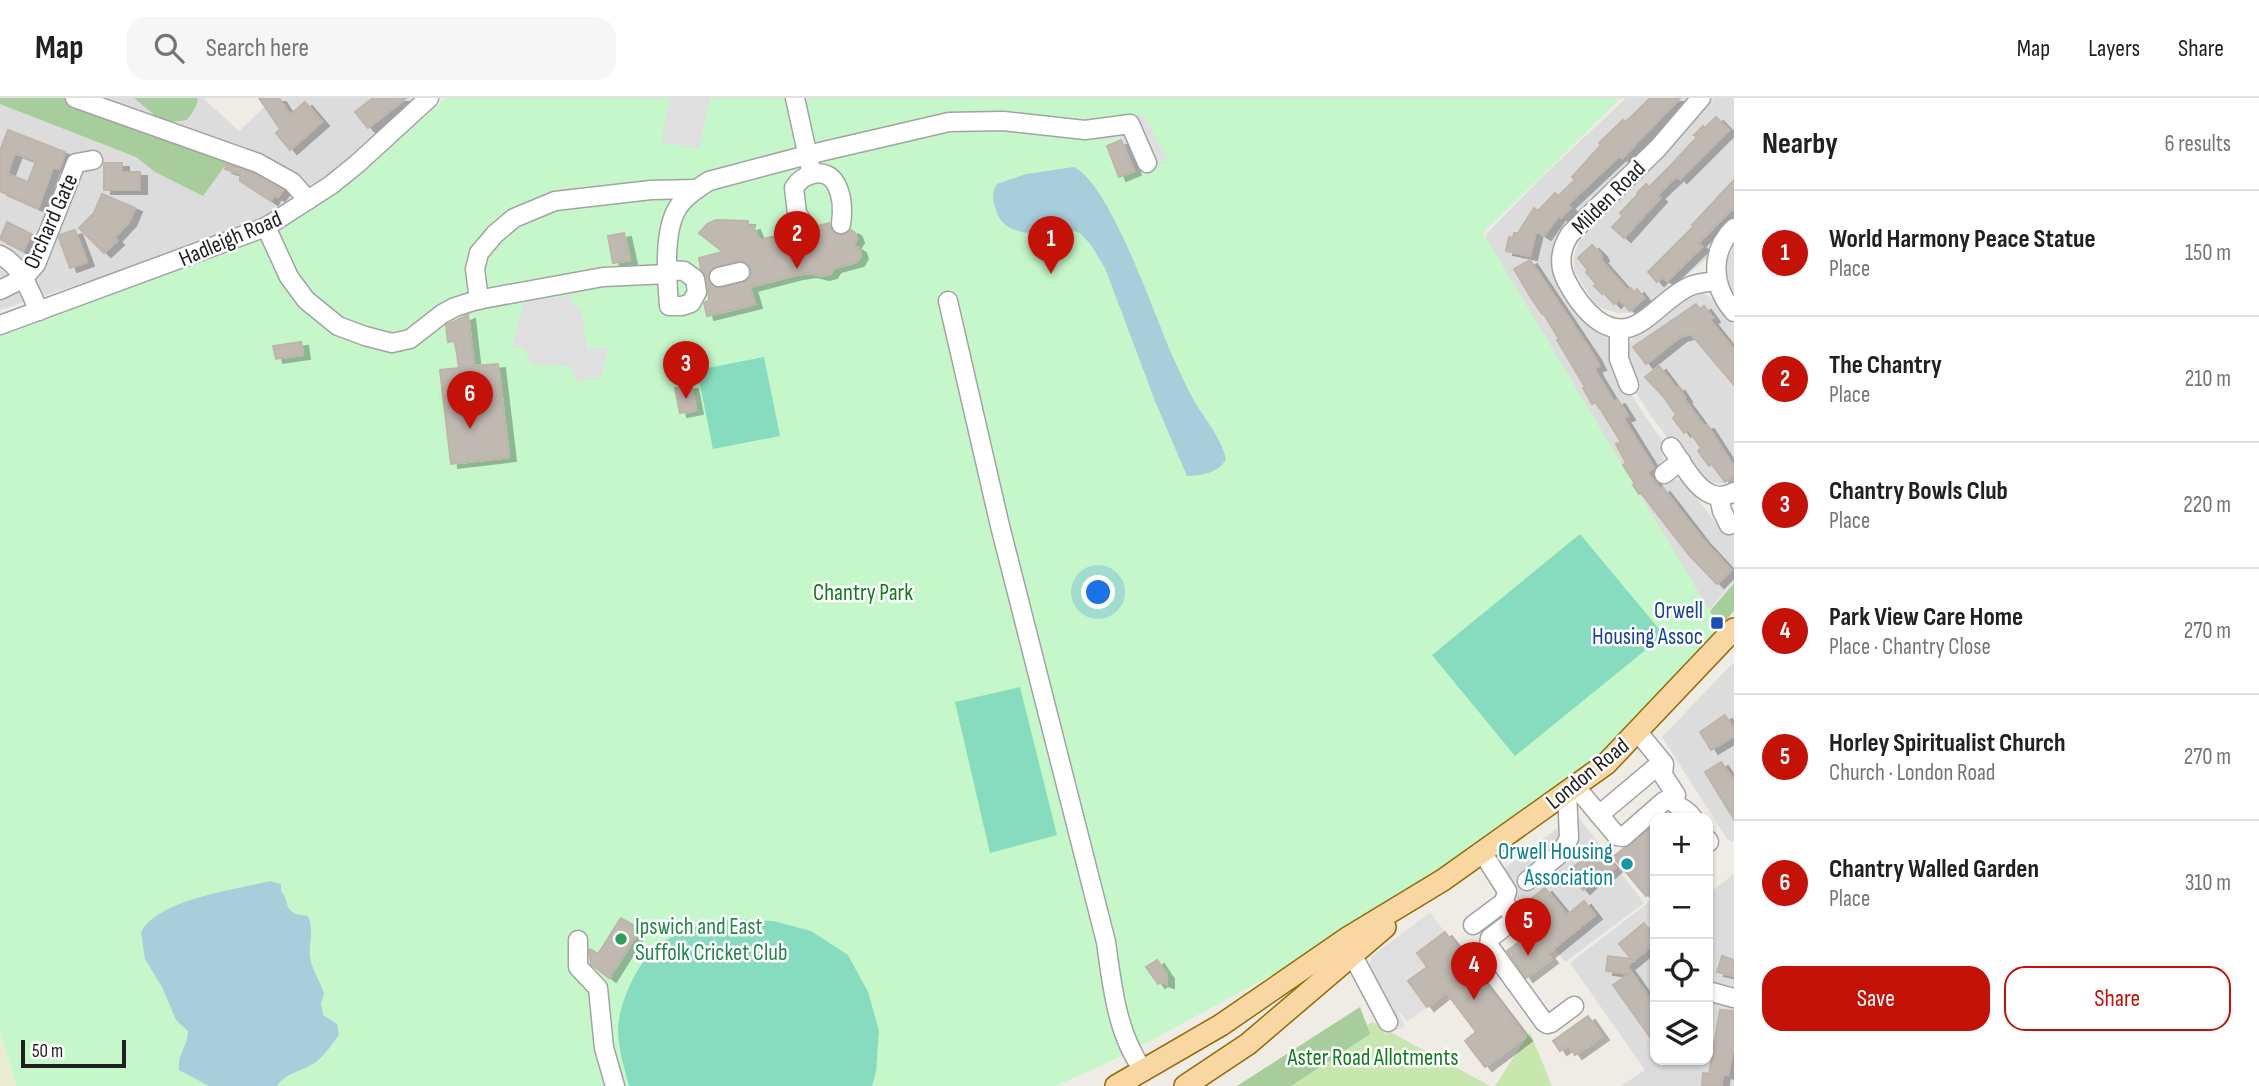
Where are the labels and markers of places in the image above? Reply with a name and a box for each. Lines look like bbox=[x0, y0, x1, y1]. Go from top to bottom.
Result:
pin: 2 bbox=[774, 211, 820, 269]
pin: 1 bbox=[1028, 216, 1074, 274]
pin: 3 bbox=[663, 341, 709, 399]
pin: 6 bbox=[447, 371, 493, 429]
place label: Orwell Housing Assoc bbox=[1592, 597, 1703, 651]
marker: Orwell Housing Assoc bbox=[1709, 615, 1725, 631]
place label: Orwell Housing Association bbox=[1498, 838, 1613, 892]
marker: Orwell Housing Association bbox=[1619, 856, 1635, 872]
pin: 5 bbox=[1505, 898, 1551, 956]
place label: Ipswich and East Suffolk Cricket Club bbox=[635, 913, 787, 967]
marker: Ipswich and East Suffolk Cricket Club bbox=[613, 931, 629, 947]
pin: 4 bbox=[1451, 942, 1497, 1000]

